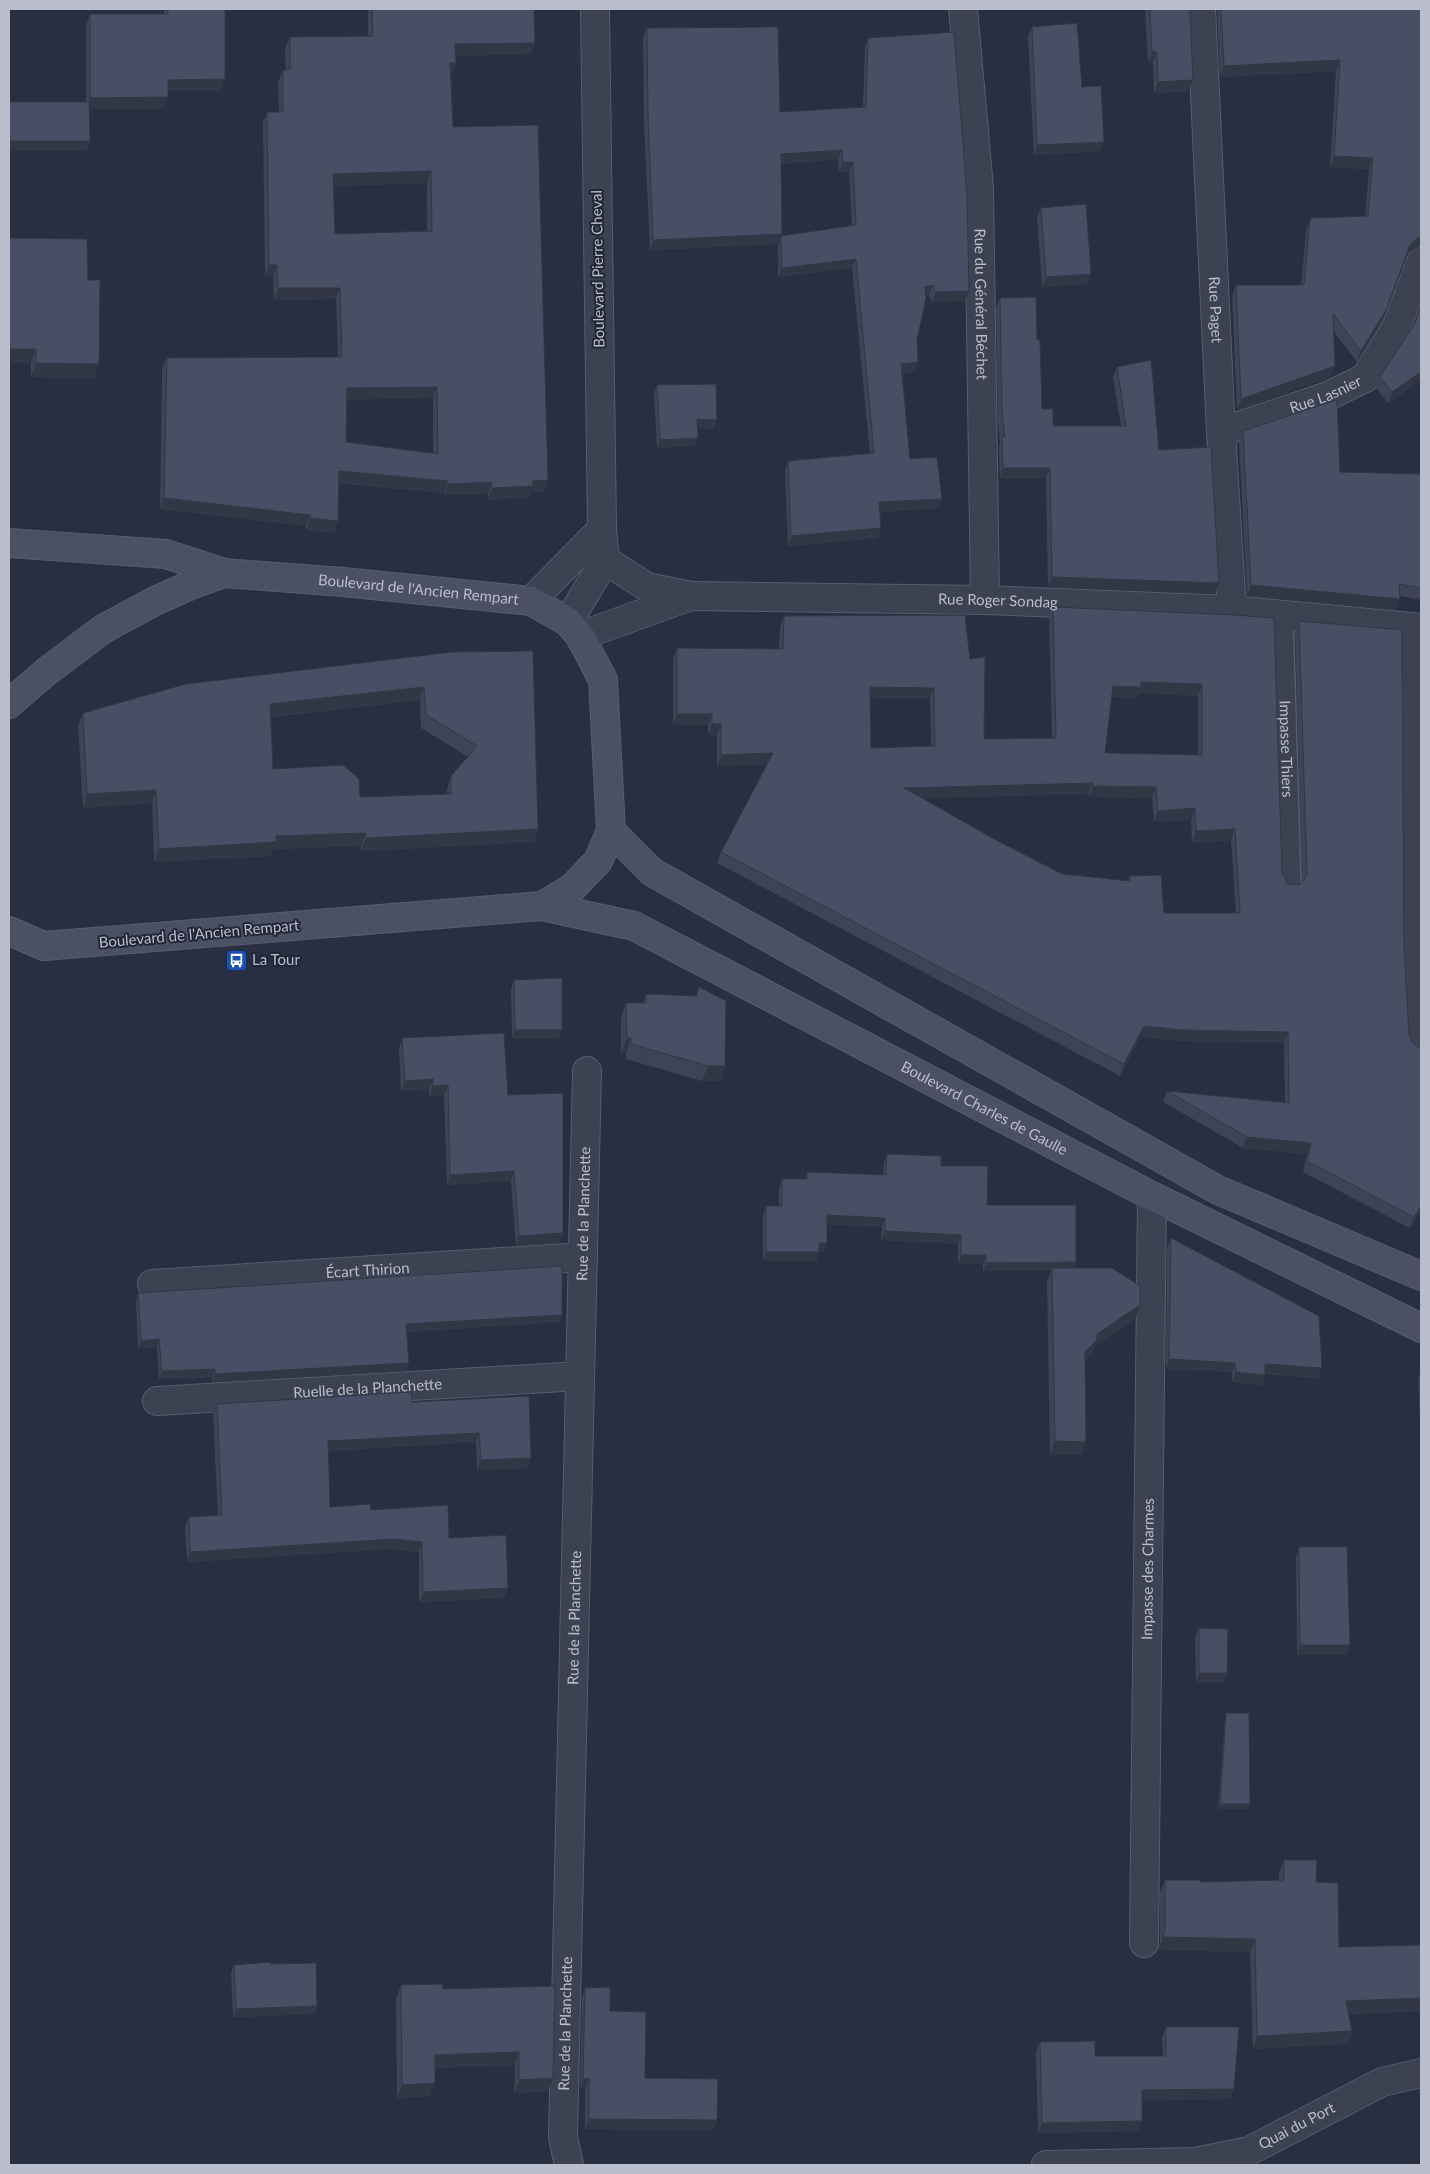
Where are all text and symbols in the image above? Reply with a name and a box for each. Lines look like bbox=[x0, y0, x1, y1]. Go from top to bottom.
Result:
street label: Boulevard Pierre Cheval bbox=[587, 190, 607, 348]
street label: Rue du Général Béchet bbox=[972, 228, 992, 381]
street label: Rue Paget bbox=[1206, 276, 1227, 344]
street label: Rue Lasnier bbox=[1287, 371, 1365, 416]
street label: Boulevard de l'Ancien Rempart bbox=[317, 570, 520, 608]
street label: Rue Roger Sondag bbox=[938, 589, 1058, 611]
street label: Impasse Thiers bbox=[1277, 700, 1297, 798]
street label: Boulevard de l'Ancien Rempart bbox=[98, 915, 301, 951]
bus stop icon: La Tour bbox=[224, 948, 248, 972]
place label: La Tour bbox=[252, 950, 300, 968]
street label: Boulevard Charles de Gaulle bbox=[898, 1057, 1071, 1158]
street label: Rue de la Planchette bbox=[572, 1146, 593, 1281]
street label: Écart Thirion bbox=[325, 1258, 410, 1281]
street label: Ruelle de la Planchette bbox=[293, 1374, 443, 1401]
street label: Impasse des Charmes bbox=[1137, 1498, 1157, 1640]
street label: Rue de la Planchette bbox=[563, 1550, 584, 1685]
street label: Rue de la Planchette bbox=[554, 1956, 575, 2091]
street label: Quai du Port bbox=[1255, 2098, 1338, 2153]

